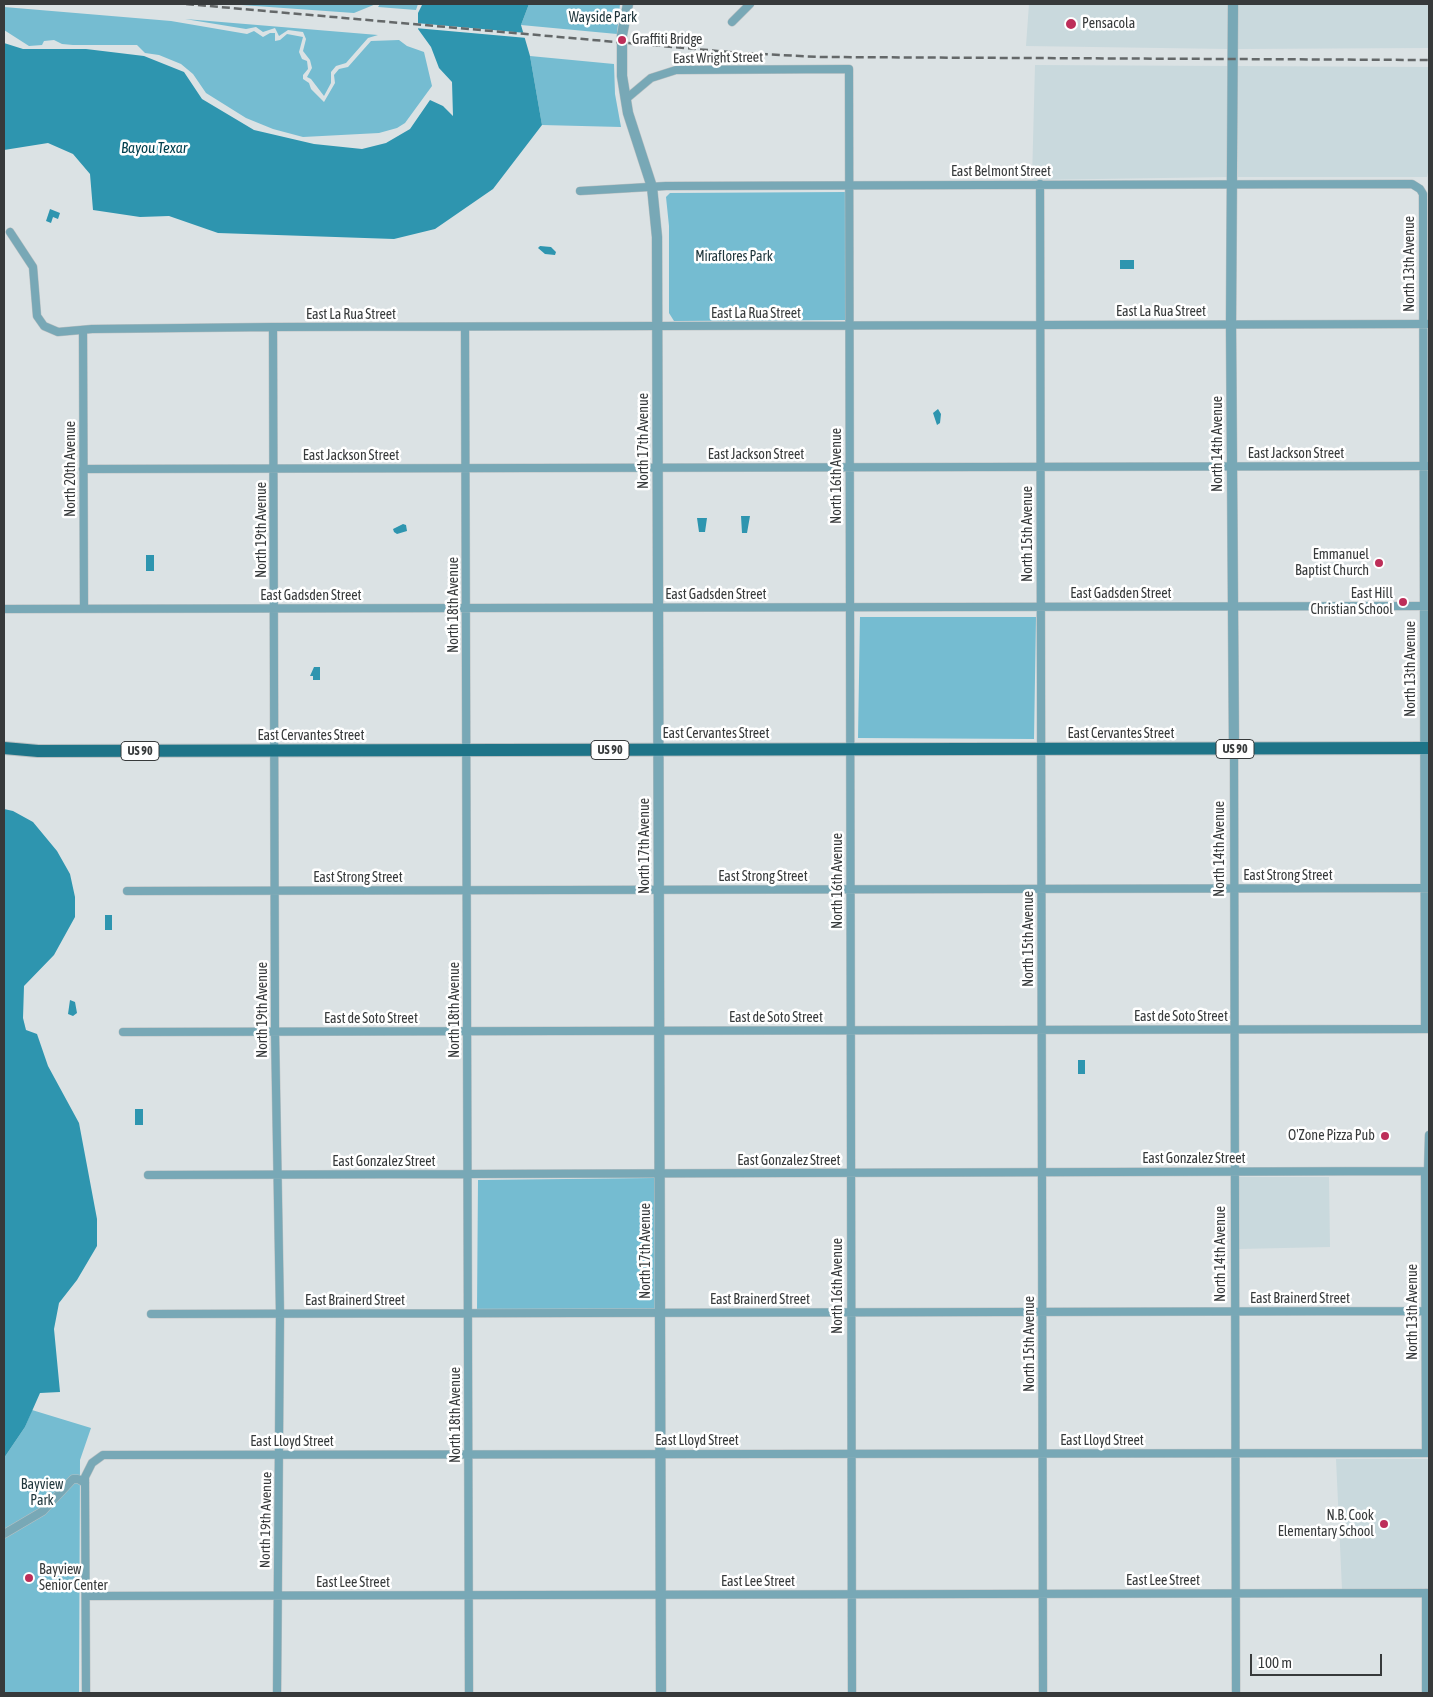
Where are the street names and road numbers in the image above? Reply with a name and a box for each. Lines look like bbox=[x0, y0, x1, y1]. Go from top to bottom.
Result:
street label: East Wright Street bbox=[673, 49, 763, 67]
street label: East Belmont Street bbox=[951, 164, 1051, 180]
street label: North 13th Avenue bbox=[1402, 216, 1418, 312]
street label: East La Rua Street bbox=[1116, 304, 1206, 320]
street label: East La Rua Street bbox=[711, 306, 801, 322]
street label: East La Rua Street bbox=[306, 307, 396, 323]
street label: North 17th Avenue bbox=[636, 393, 652, 489]
street label: North 14th Avenue bbox=[1210, 396, 1226, 492]
street label: North 20th Avenue bbox=[63, 421, 79, 517]
street label: North 16th Avenue bbox=[829, 428, 845, 524]
street label: East Jackson Street bbox=[1248, 446, 1344, 462]
street label: East Jackson Street bbox=[708, 447, 804, 463]
street label: East Jackson Street bbox=[303, 448, 399, 464]
street label: North 19th Avenue bbox=[254, 482, 270, 578]
street label: North 15th Avenue bbox=[1020, 486, 1036, 582]
street label: North 18th Avenue bbox=[446, 557, 462, 653]
street label: East Gadsden Street bbox=[1070, 586, 1172, 602]
street label: East Gadsden Street bbox=[665, 587, 767, 603]
street label: East Gadsden Street bbox=[260, 588, 362, 604]
street label: North 13th Avenue bbox=[1403, 621, 1419, 717]
street label: East Cervantes Street bbox=[663, 726, 769, 742]
street label: East Cervantes Street bbox=[1068, 726, 1174, 742]
street label: East Cervantes Street bbox=[258, 728, 364, 744]
road number: US 90 bbox=[591, 740, 629, 760]
road number: US 90 bbox=[1216, 740, 1254, 759]
road number: US 90 bbox=[121, 741, 159, 760]
street label: North 17th Avenue bbox=[637, 798, 653, 894]
street label: North 14th Avenue bbox=[1212, 801, 1228, 897]
street label: North 16th Avenue bbox=[830, 833, 846, 929]
street label: East Strong Street bbox=[1243, 868, 1333, 884]
street label: East Strong Street bbox=[718, 869, 808, 885]
street label: East Strong Street bbox=[313, 870, 403, 886]
street label: North 15th Avenue bbox=[1021, 891, 1037, 987]
street label: North 19th Avenue bbox=[255, 962, 271, 1058]
street label: North 18th Avenue bbox=[447, 962, 463, 1058]
street label: East de Soto Street bbox=[1134, 1009, 1228, 1025]
street label: East de Soto Street bbox=[729, 1010, 823, 1026]
street label: East de Soto Street bbox=[324, 1011, 418, 1027]
street label: East Gonzalez Street bbox=[1142, 1151, 1246, 1167]
street label: East Gonzalez Street bbox=[737, 1153, 841, 1169]
street label: East Gonzalez Street bbox=[332, 1154, 436, 1170]
street label: North 17th Avenue bbox=[638, 1203, 654, 1299]
street label: North 14th Avenue bbox=[1213, 1206, 1229, 1302]
street label: North 16th Avenue bbox=[830, 1238, 846, 1334]
street label: North 13th Avenue bbox=[1405, 1264, 1421, 1360]
street label: East Brainerd Street bbox=[1250, 1291, 1350, 1307]
street label: East Brainerd Street bbox=[710, 1292, 810, 1308]
street label: East Brainerd Street bbox=[305, 1293, 405, 1309]
street label: North 15th Avenue bbox=[1022, 1296, 1038, 1392]
street label: North 18th Avenue bbox=[448, 1367, 464, 1463]
street label: East Lloyd Street bbox=[655, 1433, 739, 1449]
street label: East Lloyd Street bbox=[1060, 1433, 1144, 1449]
street label: East Lloyd Street bbox=[250, 1434, 334, 1450]
street label: North 19th Avenue bbox=[257, 1472, 275, 1568]
street label: East Lee Street bbox=[1126, 1573, 1200, 1589]
street label: East Lee Street bbox=[721, 1574, 795, 1590]
street label: East Lee Street bbox=[316, 1575, 390, 1591]

